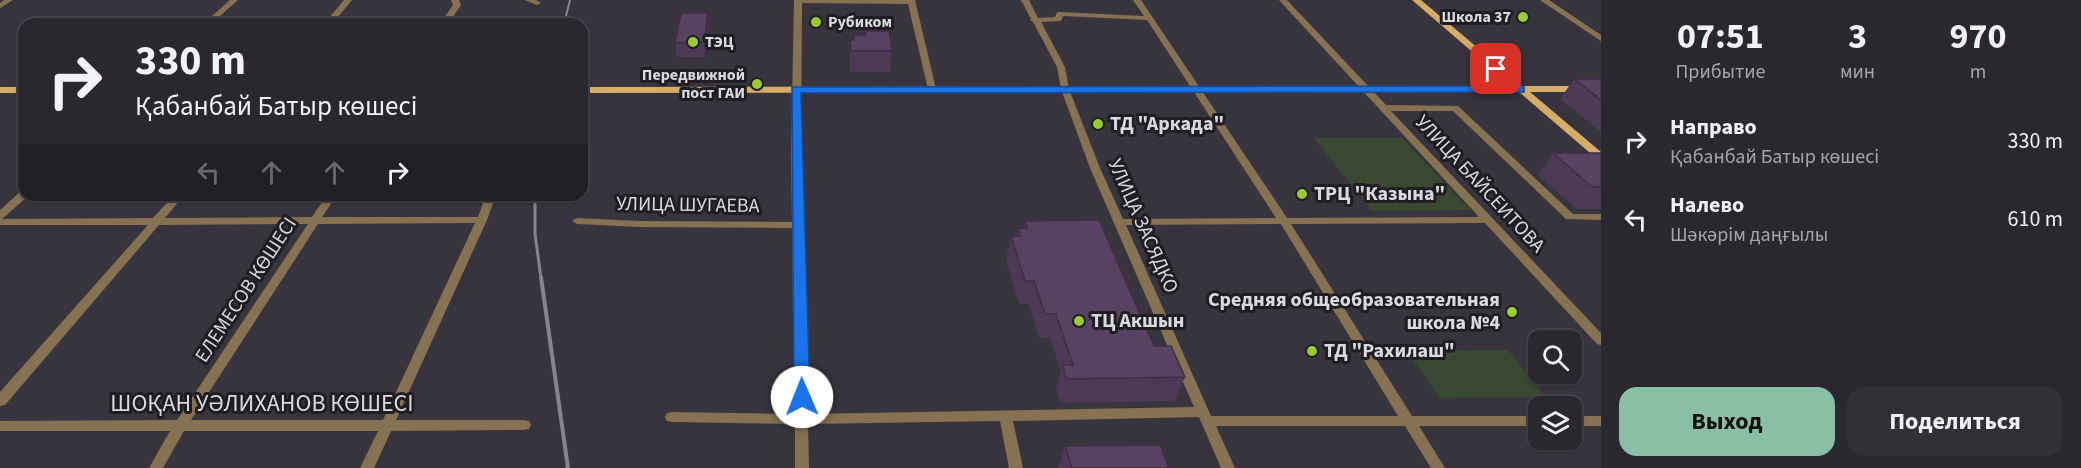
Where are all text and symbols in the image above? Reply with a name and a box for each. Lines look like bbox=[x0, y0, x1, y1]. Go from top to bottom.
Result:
place label: Школа 37 bbox=[1441, 6, 1511, 28]
marker: Школа 37 bbox=[1516, 10, 1530, 24]
place label: Рубиком bbox=[828, 11, 892, 33]
text: 07:51 bbox=[1677, 11, 1764, 62]
text: 3 bbox=[1848, 11, 1867, 62]
text: 970 bbox=[1950, 11, 2007, 62]
marker: Рубиком bbox=[809, 15, 823, 29]
text: 330 m bbox=[135, 31, 246, 91]
place label: ТЭЦ bbox=[705, 31, 734, 53]
marker: ТЭЦ bbox=[686, 35, 700, 49]
icon: right bbox=[36, 42, 114, 120]
pin bbox=[1470, 43, 1521, 94]
icon: arrive bbox=[1479, 52, 1512, 85]
text: Прибытие bbox=[1675, 58, 1766, 86]
text: мин bbox=[1840, 58, 1875, 86]
text: m bbox=[1970, 58, 1986, 86]
place label: Передвижной пост ГАИ bbox=[642, 64, 745, 104]
marker: Передвижной пост ГАИ bbox=[750, 77, 764, 91]
text: Қабанбай Батыр көшесі bbox=[135, 87, 417, 126]
street label: УЛИЦА БАЙСЕИТОВА bbox=[1409, 109, 1551, 259]
place label: ТД "Аркада" bbox=[1110, 110, 1224, 138]
text: Направо bbox=[1670, 111, 1757, 143]
marker: ТД "Аркада" bbox=[1091, 117, 1105, 131]
icon: right bbox=[1619, 125, 1652, 158]
text: 330 m bbox=[2008, 125, 2063, 157]
text: Қабанбай Батыр көшесі bbox=[1670, 143, 1879, 171]
street label: УЛИЦА ЗАСЯДКО bbox=[1101, 154, 1185, 298]
icon: left bbox=[192, 156, 225, 189]
icon: ahead bbox=[255, 156, 288, 189]
icon: ahead bbox=[318, 156, 351, 189]
icon: right bbox=[381, 156, 414, 189]
place label: ТРЦ "Казына" bbox=[1314, 180, 1445, 208]
marker: ТРЦ "Казына" bbox=[1295, 187, 1309, 201]
text: Налево bbox=[1670, 189, 1744, 221]
street label: УЛИЦА ШУГАЕВА bbox=[616, 190, 760, 220]
icon: left bbox=[1619, 203, 1652, 236]
text: 610 m bbox=[2008, 203, 2063, 235]
street label: ЕЛЕМЕСОВ КӨШЕСІ bbox=[188, 212, 304, 368]
text: Шәкәрім даңғылы bbox=[1670, 221, 1828, 249]
place label: Средняя общеобразовательная школа №4 bbox=[1208, 286, 1500, 337]
marker: Средняя общеобразовательная школа №4 bbox=[1505, 305, 1519, 319]
place label: ТЦ Акшын bbox=[1091, 307, 1184, 335]
marker: ТЦ Акшын bbox=[1072, 314, 1086, 328]
map controls bbox=[1528, 330, 1582, 450]
button: search bbox=[1528, 330, 1582, 384]
place label: ТД "Рахилаш" bbox=[1324, 337, 1455, 365]
marker: ТД "Рахилаш" bbox=[1305, 344, 1319, 358]
position arrow bbox=[770, 365, 834, 429]
street label: ШОҚАН УӘЛИХАНОВ КӨШЕСІ bbox=[110, 386, 414, 421]
button: Выход bbox=[1619, 387, 1835, 456]
button: Поделиться bbox=[1847, 387, 2063, 456]
button: layers bbox=[1528, 396, 1582, 450]

